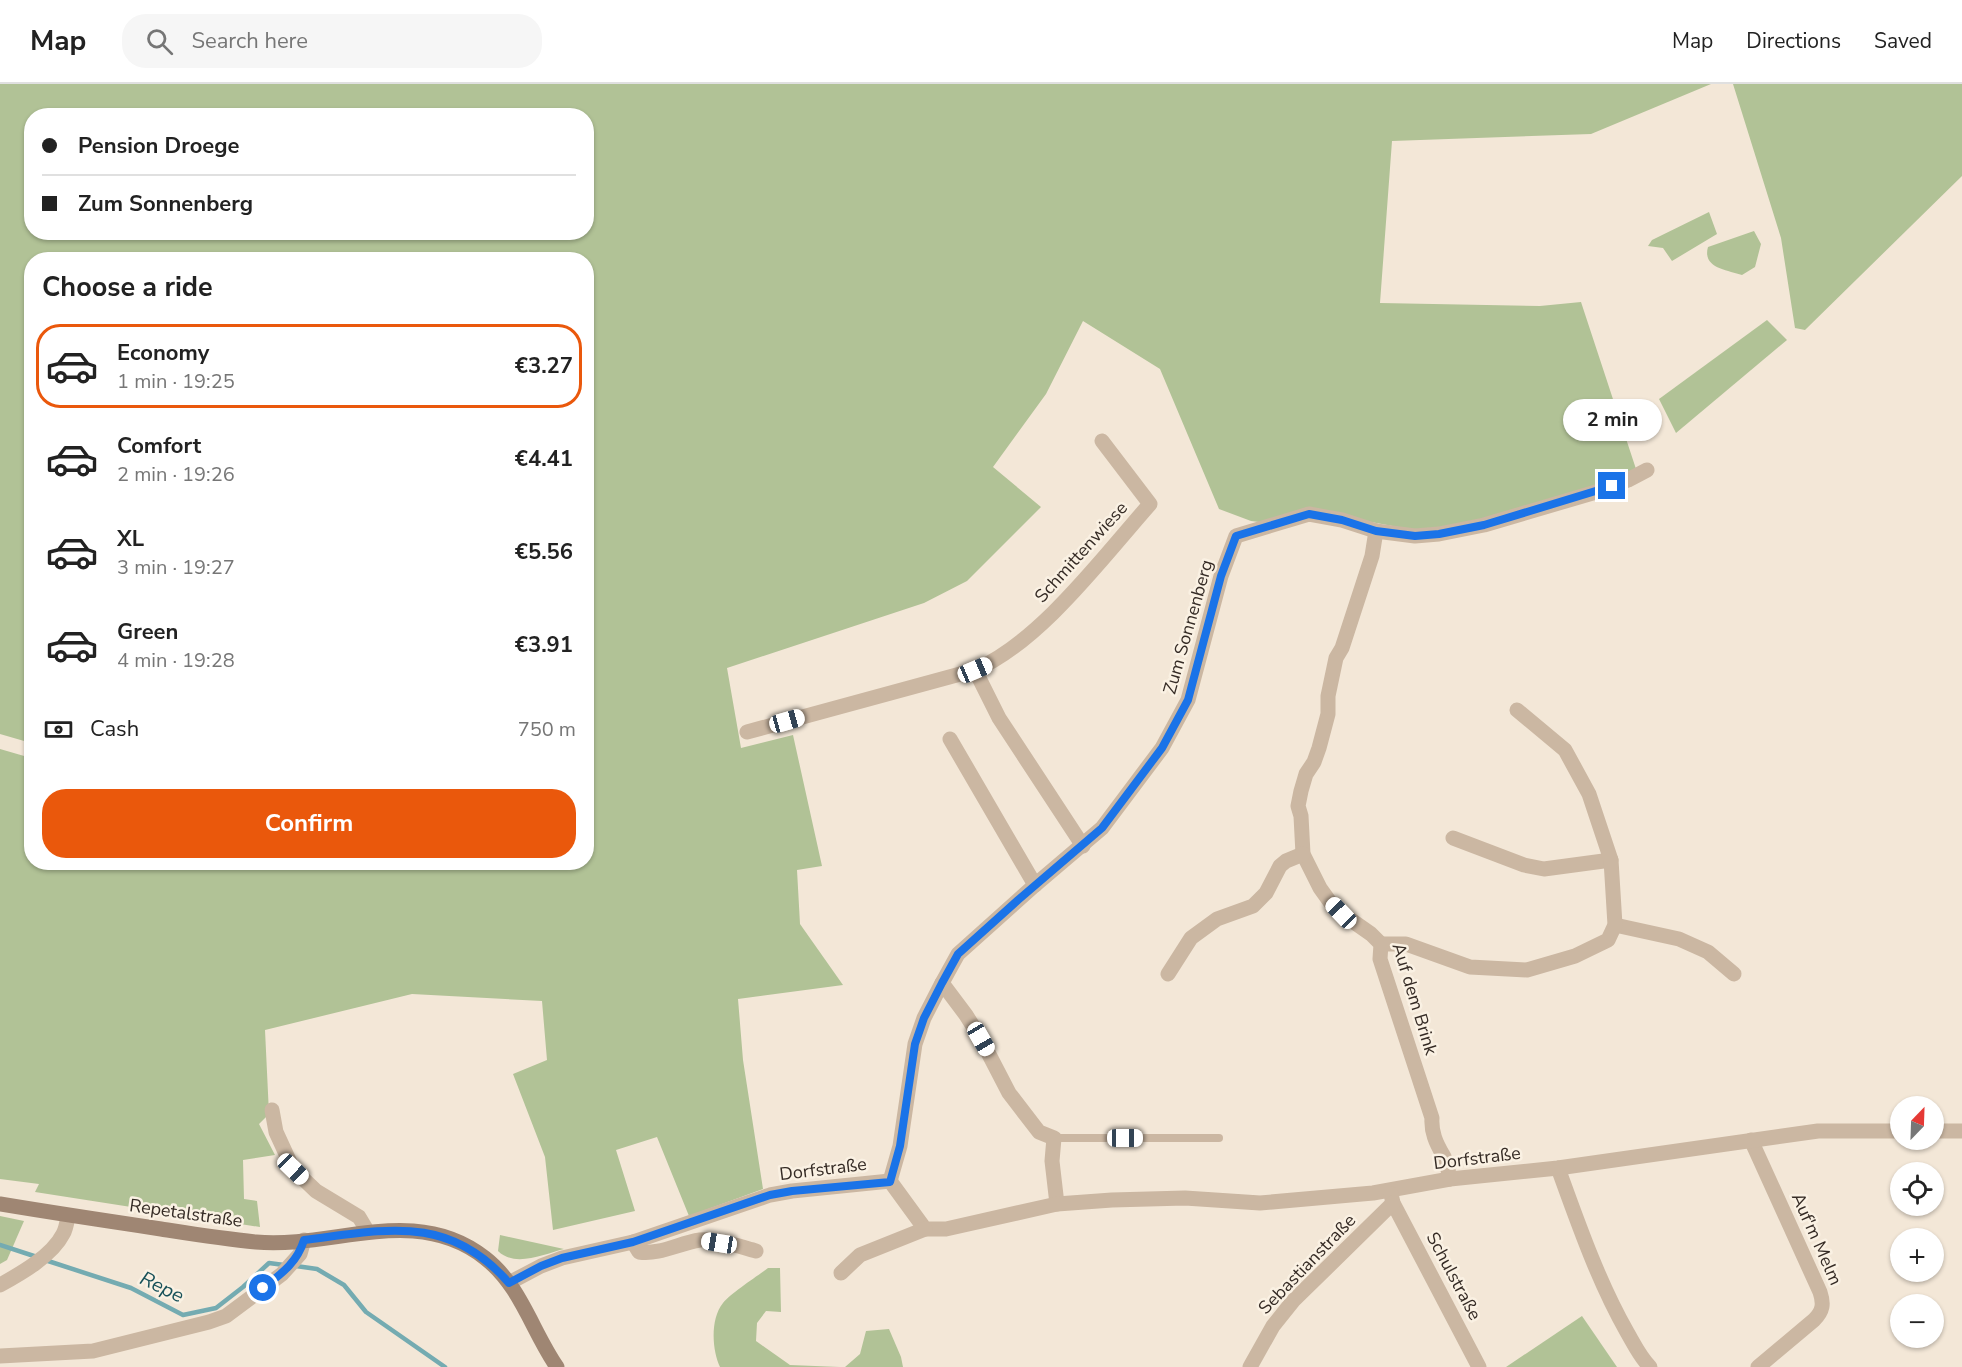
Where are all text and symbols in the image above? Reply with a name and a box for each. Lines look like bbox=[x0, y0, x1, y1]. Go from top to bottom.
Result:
search box bbox=[122, 14, 542, 68]
text: Map bbox=[30, 22, 86, 60]
icon: search bbox=[143, 25, 176, 58]
text: Search here bbox=[191, 26, 308, 56]
text: Map bbox=[1672, 27, 1713, 55]
text: Directions bbox=[1746, 27, 1841, 55]
text: Saved bbox=[1874, 27, 1932, 55]
text: Pension Droege bbox=[78, 131, 239, 161]
text: Zum Sonnenberg bbox=[78, 189, 253, 219]
text: Choose a ride bbox=[42, 269, 213, 306]
text: Economy bbox=[117, 338, 209, 368]
icon: car bbox=[45, 339, 99, 393]
text: €3.27 bbox=[515, 351, 573, 381]
text: 1 min · 19:25 bbox=[117, 368, 235, 395]
callout: 2 min bbox=[1562, 399, 1662, 441]
text: 2 min bbox=[1587, 406, 1638, 433]
text: Comfort bbox=[117, 431, 201, 461]
icon: car bbox=[45, 432, 99, 486]
text: €4.41 bbox=[515, 444, 573, 474]
text: 2 min · 19:26 bbox=[117, 461, 235, 488]
route end bbox=[1598, 472, 1625, 499]
street label: Schmittenwiese bbox=[1029, 496, 1133, 608]
text: XL bbox=[117, 524, 144, 554]
icon: car bbox=[45, 525, 99, 579]
text: €5.56 bbox=[515, 537, 573, 567]
text: 3 min · 19:27 bbox=[117, 554, 235, 581]
street label: Zum Sonnenberg bbox=[1157, 557, 1219, 697]
text: Green bbox=[117, 617, 178, 647]
icon: car bbox=[45, 618, 99, 672]
text: €3.91 bbox=[515, 630, 573, 660]
text: 4 min · 19:28 bbox=[117, 647, 235, 674]
car bbox=[955, 655, 995, 685]
car bbox=[767, 707, 807, 735]
icon: cash bbox=[42, 713, 75, 746]
text: Cash bbox=[90, 714, 139, 744]
text: 750 m bbox=[518, 716, 576, 743]
button: Confirm bbox=[42, 789, 576, 858]
car bbox=[1322, 894, 1360, 932]
street label: Auf dem Brink bbox=[1387, 940, 1444, 1059]
car bbox=[964, 1019, 998, 1059]
north arrow bbox=[1890, 1096, 1944, 1150]
map controls bbox=[1890, 1096, 1944, 1348]
car bbox=[1107, 1129, 1143, 1147]
street label: Dorfstraße bbox=[1432, 1141, 1522, 1175]
car bbox=[274, 1150, 312, 1188]
street label: Dorfstraße bbox=[778, 1152, 868, 1186]
button: locate bbox=[1890, 1162, 1944, 1216]
street label: Auf'm Melm bbox=[1786, 1189, 1848, 1289]
street label: Repetalstraße bbox=[128, 1193, 244, 1233]
street label: Sebastianstraße bbox=[1253, 1209, 1361, 1319]
street label: Schulstraße bbox=[1421, 1228, 1487, 1324]
button: + bbox=[1890, 1228, 1944, 1282]
car bbox=[700, 1231, 738, 1255]
water label: Repe bbox=[135, 1265, 189, 1309]
route start bbox=[249, 1274, 276, 1301]
button: − bbox=[1890, 1294, 1944, 1348]

